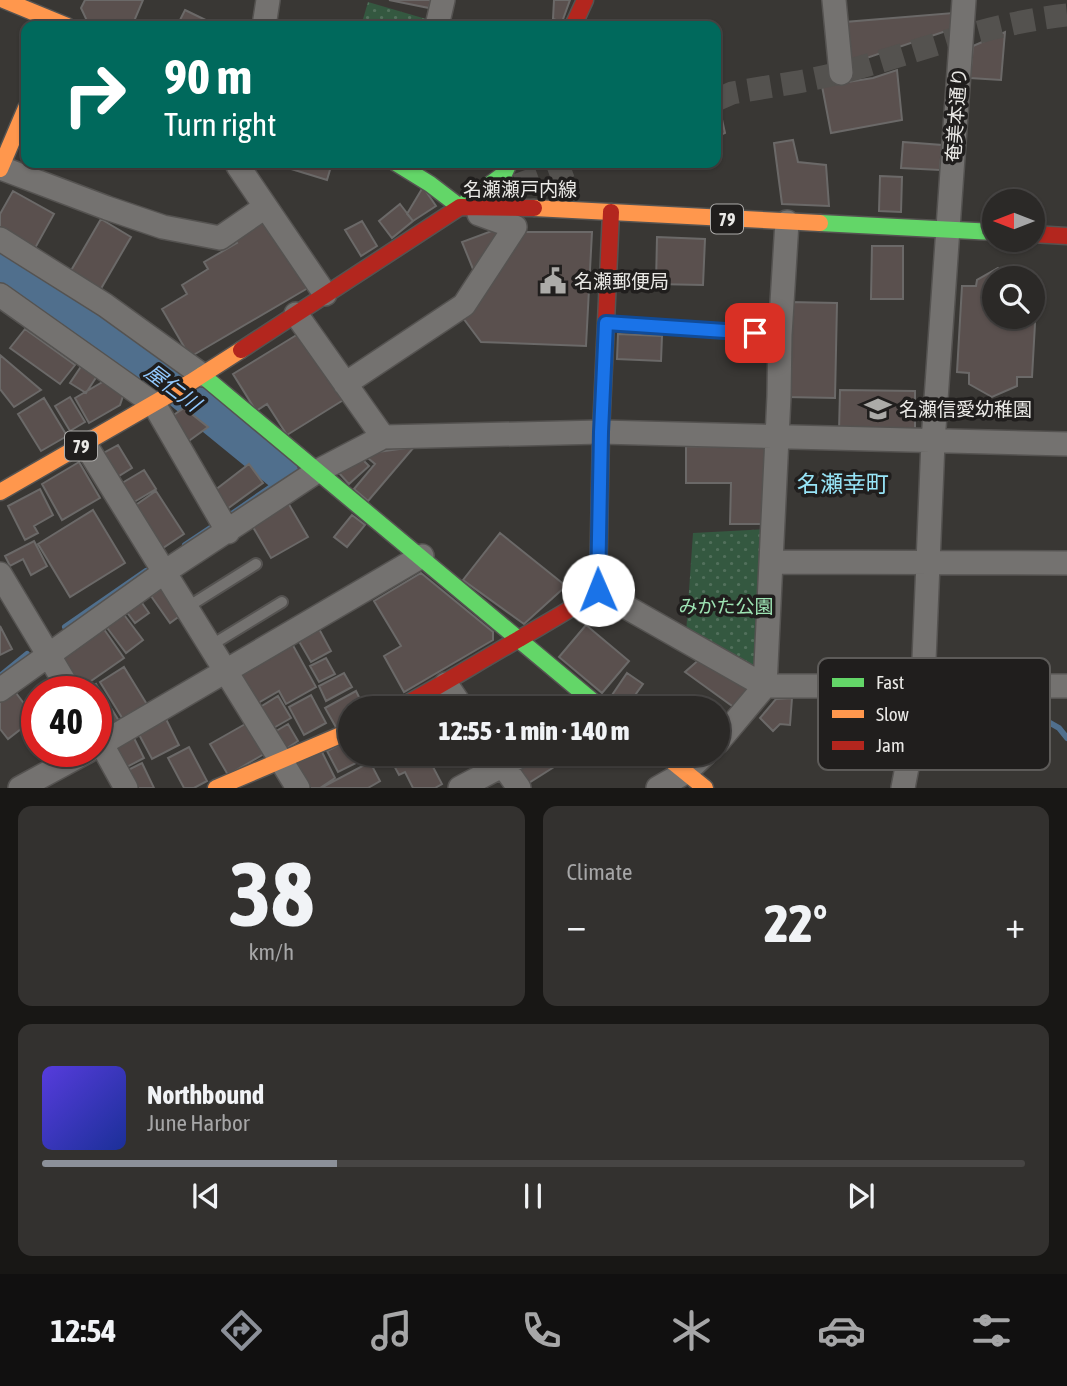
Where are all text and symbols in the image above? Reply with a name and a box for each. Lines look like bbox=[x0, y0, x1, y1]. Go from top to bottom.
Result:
text: 90 m bbox=[164, 48, 252, 104]
icon: right bbox=[49, 49, 140, 140]
street label: 奄美本通り bbox=[942, 67, 970, 163]
text: Turn right bbox=[164, 106, 277, 143]
street label: 名瀬瀬戸内線 bbox=[463, 178, 577, 200]
north arrow bbox=[982, 189, 1045, 252]
map controls bbox=[982, 189, 1045, 329]
road number: 79 bbox=[711, 204, 743, 233]
public building icon: 名瀬郵便局 bbox=[538, 266, 568, 296]
button: search bbox=[982, 266, 1045, 329]
place label: 名瀬郵便局 bbox=[574, 270, 669, 292]
pin bbox=[725, 303, 785, 363]
icon: arrive bbox=[736, 314, 774, 352]
water label: 屋仁川 bbox=[141, 358, 207, 417]
school or university icon: 名瀬信愛幼稚園 bbox=[863, 394, 893, 424]
place label: 名瀬信愛幼稚園 bbox=[899, 398, 1032, 420]
road number: 79 bbox=[65, 432, 97, 461]
district label: 名瀬幸町 bbox=[797, 471, 889, 497]
position arrow bbox=[561, 553, 635, 627]
park label: みかた公園 bbox=[678, 595, 774, 617]
legend bbox=[818, 658, 1050, 770]
text: Fast bbox=[876, 671, 904, 693]
speed limit sign: 40 bbox=[21, 676, 112, 767]
text: Slow bbox=[876, 703, 910, 725]
text: 12:55 · 1 min · 140 m bbox=[439, 716, 629, 746]
text: Jam bbox=[876, 734, 905, 756]
text: 38 bbox=[228, 841, 314, 945]
text: Climate bbox=[567, 859, 632, 885]
text: 22° bbox=[764, 893, 827, 953]
text: − bbox=[567, 903, 586, 946]
text: + bbox=[1005, 903, 1025, 946]
text: km/h bbox=[248, 939, 294, 965]
text: Northbound bbox=[147, 1080, 264, 1110]
text: June Harbor bbox=[147, 1110, 250, 1136]
icon: previous bbox=[187, 1177, 225, 1215]
icon: pause bbox=[514, 1177, 552, 1215]
icon: next bbox=[842, 1177, 880, 1215]
icon: directions bbox=[217, 1306, 266, 1355]
icon: music bbox=[367, 1306, 416, 1355]
icon: phone bbox=[517, 1306, 566, 1355]
icon: climate bbox=[667, 1306, 716, 1355]
icon: car bbox=[817, 1306, 866, 1355]
icon: filters bbox=[967, 1306, 1016, 1355]
text: 12:54 bbox=[51, 1312, 116, 1349]

